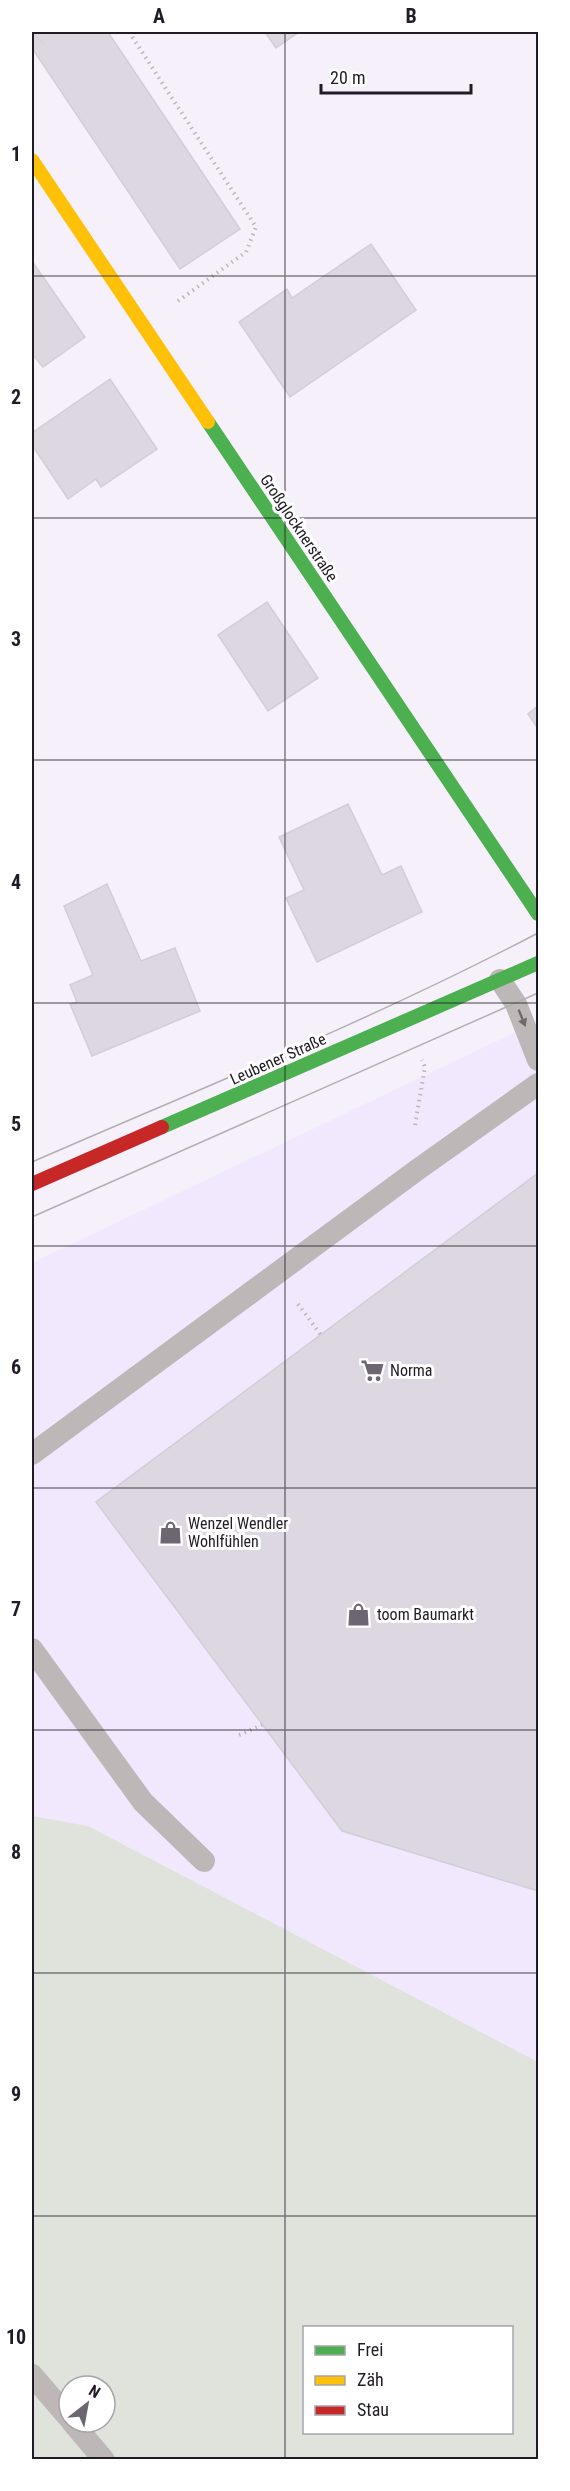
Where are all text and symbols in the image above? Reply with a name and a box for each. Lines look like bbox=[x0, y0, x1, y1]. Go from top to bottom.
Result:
text: A bbox=[153, 4, 165, 28]
text: B bbox=[405, 4, 417, 28]
scale bar bbox=[321, 57, 471, 95]
text: 20 m bbox=[330, 67, 365, 88]
text: 1 bbox=[11, 142, 21, 166]
text: 2 bbox=[11, 385, 21, 409]
street label: Großglocknerstraße bbox=[256, 471, 342, 585]
text: 3 bbox=[11, 627, 21, 651]
text: 4 bbox=[11, 870, 21, 894]
one-way arrow bbox=[517, 1010, 527, 1028]
street label: Leubener Straße bbox=[227, 1029, 329, 1089]
text: 5 bbox=[11, 1112, 21, 1136]
text: 6 bbox=[11, 1355, 21, 1379]
supermarket icon: Norma bbox=[359, 1357, 385, 1383]
place label: Norma bbox=[390, 1361, 433, 1380]
place label: Wenzel Wendler Wohlfühlen bbox=[188, 1514, 288, 1551]
shop icon: Wenzel Wendler Wohlfühlen bbox=[157, 1519, 183, 1545]
text: 7 bbox=[11, 1597, 21, 1621]
shop icon: toom Baumarkt bbox=[346, 1601, 372, 1627]
place label: toom Baumarkt bbox=[377, 1605, 474, 1624]
text: 8 bbox=[11, 1840, 21, 1864]
text: 9 bbox=[11, 2082, 21, 2106]
text: 10 bbox=[6, 2325, 26, 2349]
legend bbox=[303, 2326, 513, 2434]
text: Frei bbox=[357, 2339, 383, 2360]
text: Zäh bbox=[357, 2369, 384, 2390]
north arrow bbox=[57, 2374, 117, 2434]
text: N bbox=[85, 2381, 104, 2402]
text: Stau bbox=[357, 2399, 389, 2420]

